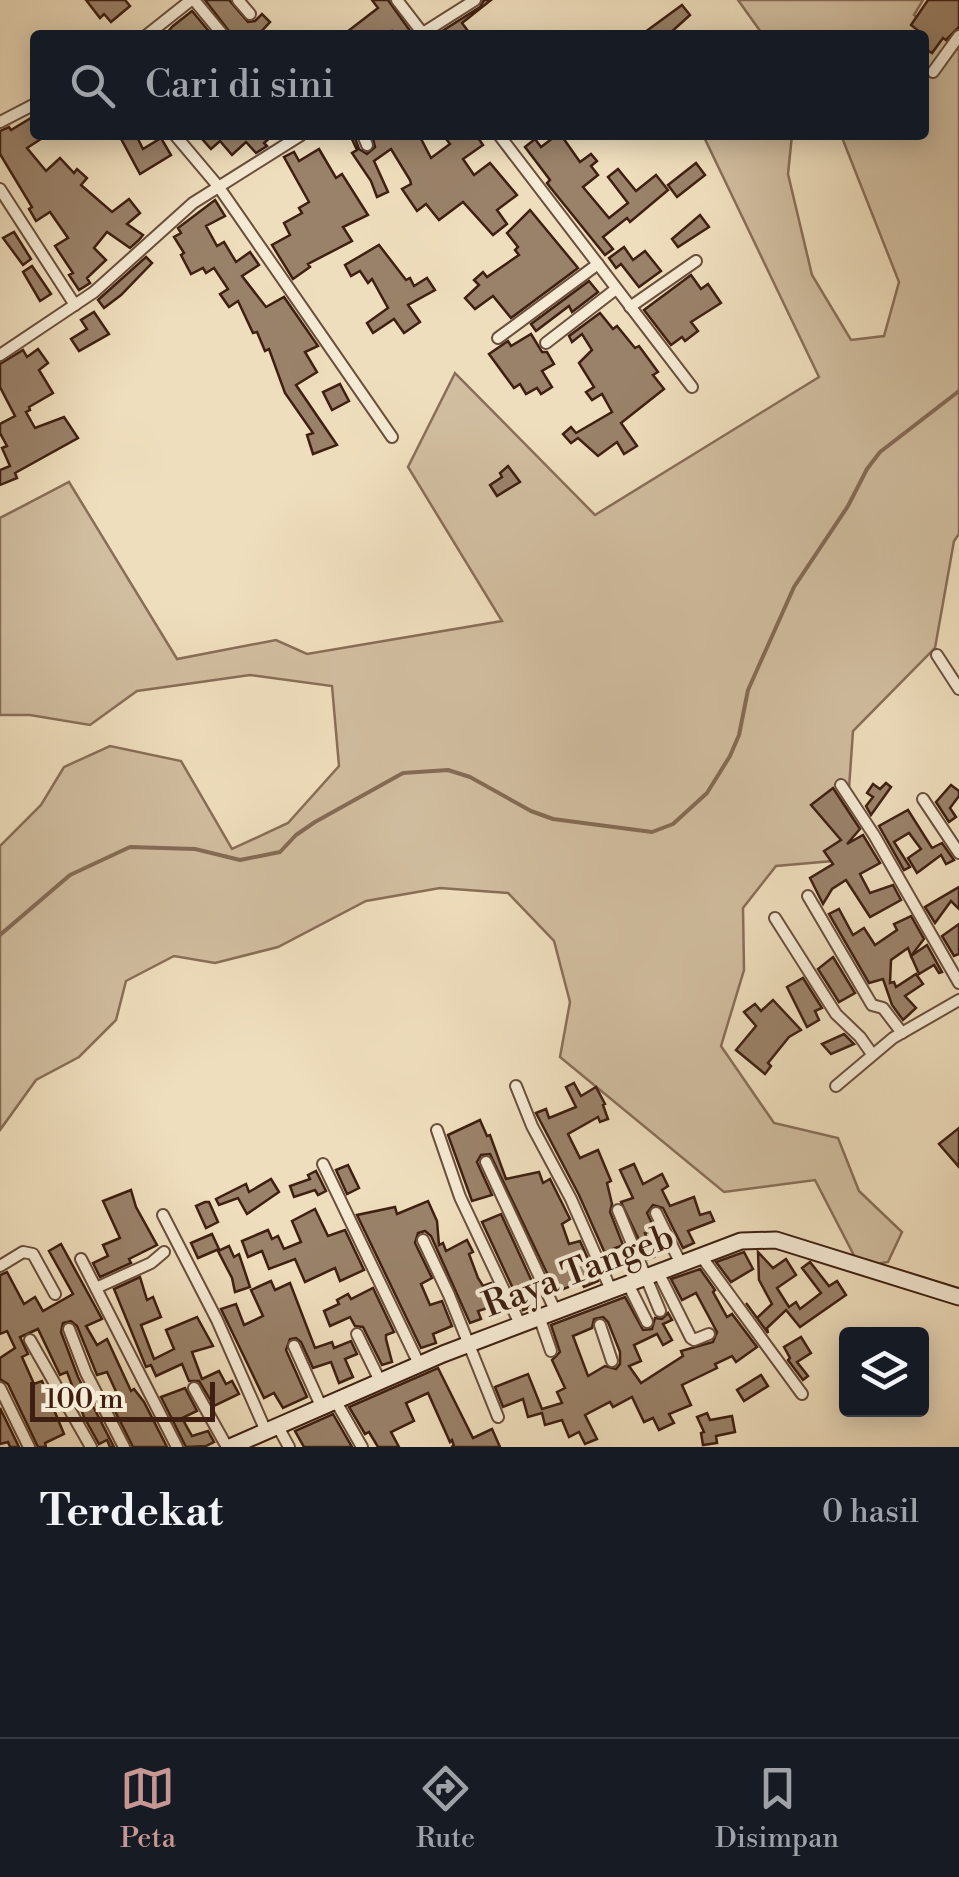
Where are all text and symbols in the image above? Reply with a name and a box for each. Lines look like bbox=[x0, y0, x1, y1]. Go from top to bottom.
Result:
search box bbox=[30, 30, 929, 140]
icon: search bbox=[65, 58, 120, 113]
text: Cari di sini bbox=[145, 62, 334, 109]
street label: Raya Tangeb bbox=[477, 1215, 680, 1327]
map controls bbox=[839, 1327, 929, 1417]
button: layers bbox=[839, 1327, 929, 1417]
scale bar bbox=[30, 1377, 215, 1422]
text: 100 m bbox=[45, 1382, 124, 1417]
text: Terdekat bbox=[40, 1486, 223, 1539]
text: 0 hasil bbox=[822, 1492, 919, 1532]
tab: Peta bbox=[120, 1761, 176, 1856]
tab: Rute bbox=[416, 1761, 475, 1856]
tab: Disimpan bbox=[715, 1761, 839, 1856]

